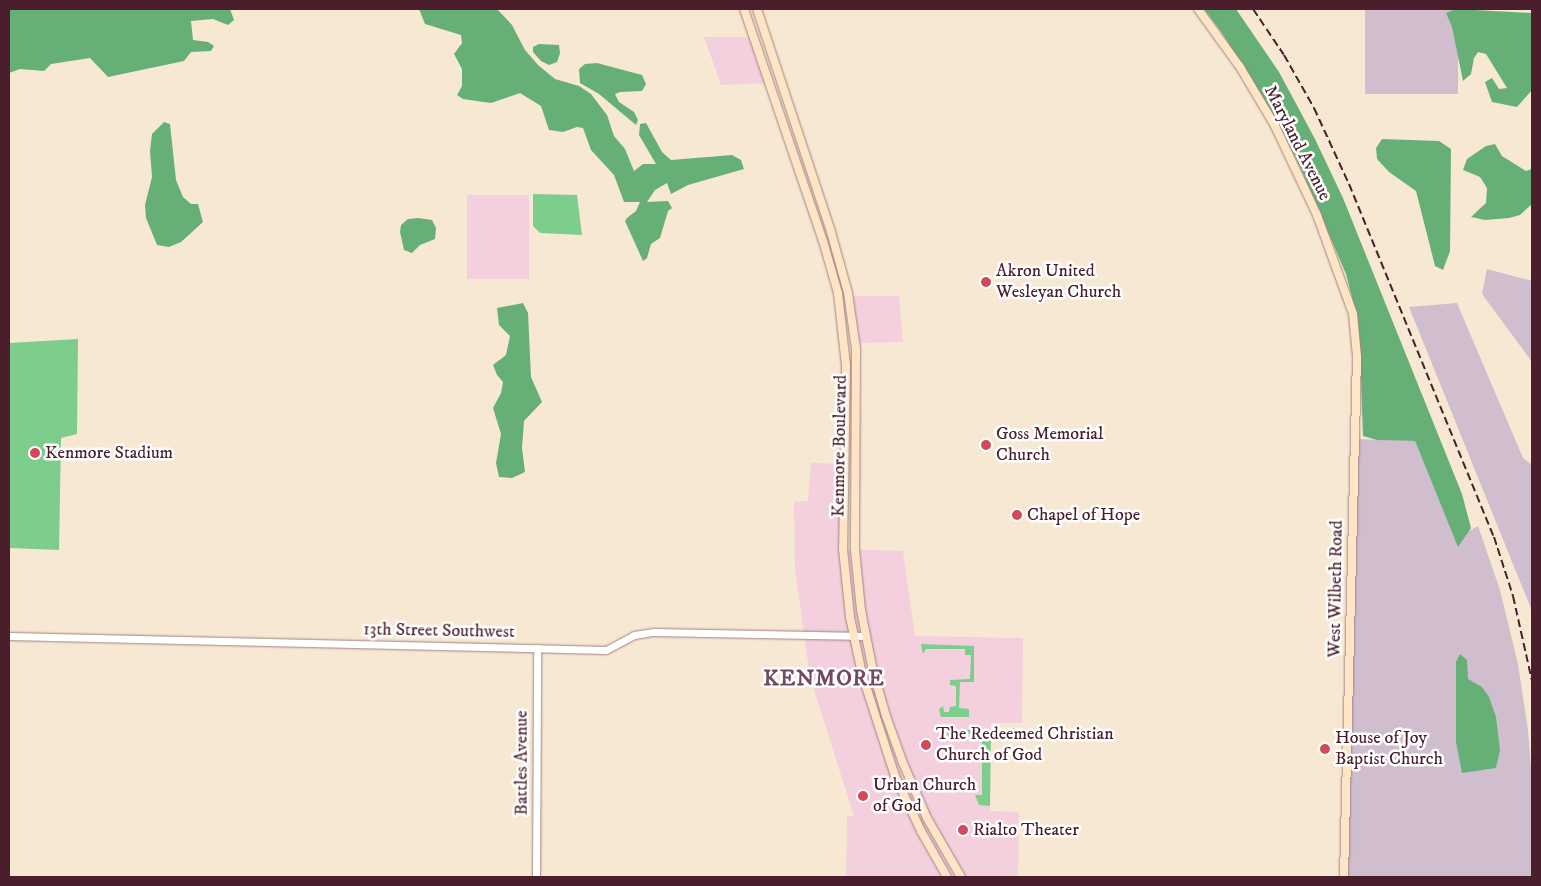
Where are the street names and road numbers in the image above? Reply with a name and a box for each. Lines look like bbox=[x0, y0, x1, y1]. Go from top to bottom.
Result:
street label: Maryland Avenue bbox=[1259, 82, 1335, 204]
street label: Kenmore Boulevard bbox=[828, 375, 852, 517]
street label: West Wilbeth Road bbox=[1324, 520, 1348, 658]
street label: 13th Street Southwest bbox=[363, 619, 515, 643]
street label: Battles Avenue bbox=[511, 710, 533, 816]

